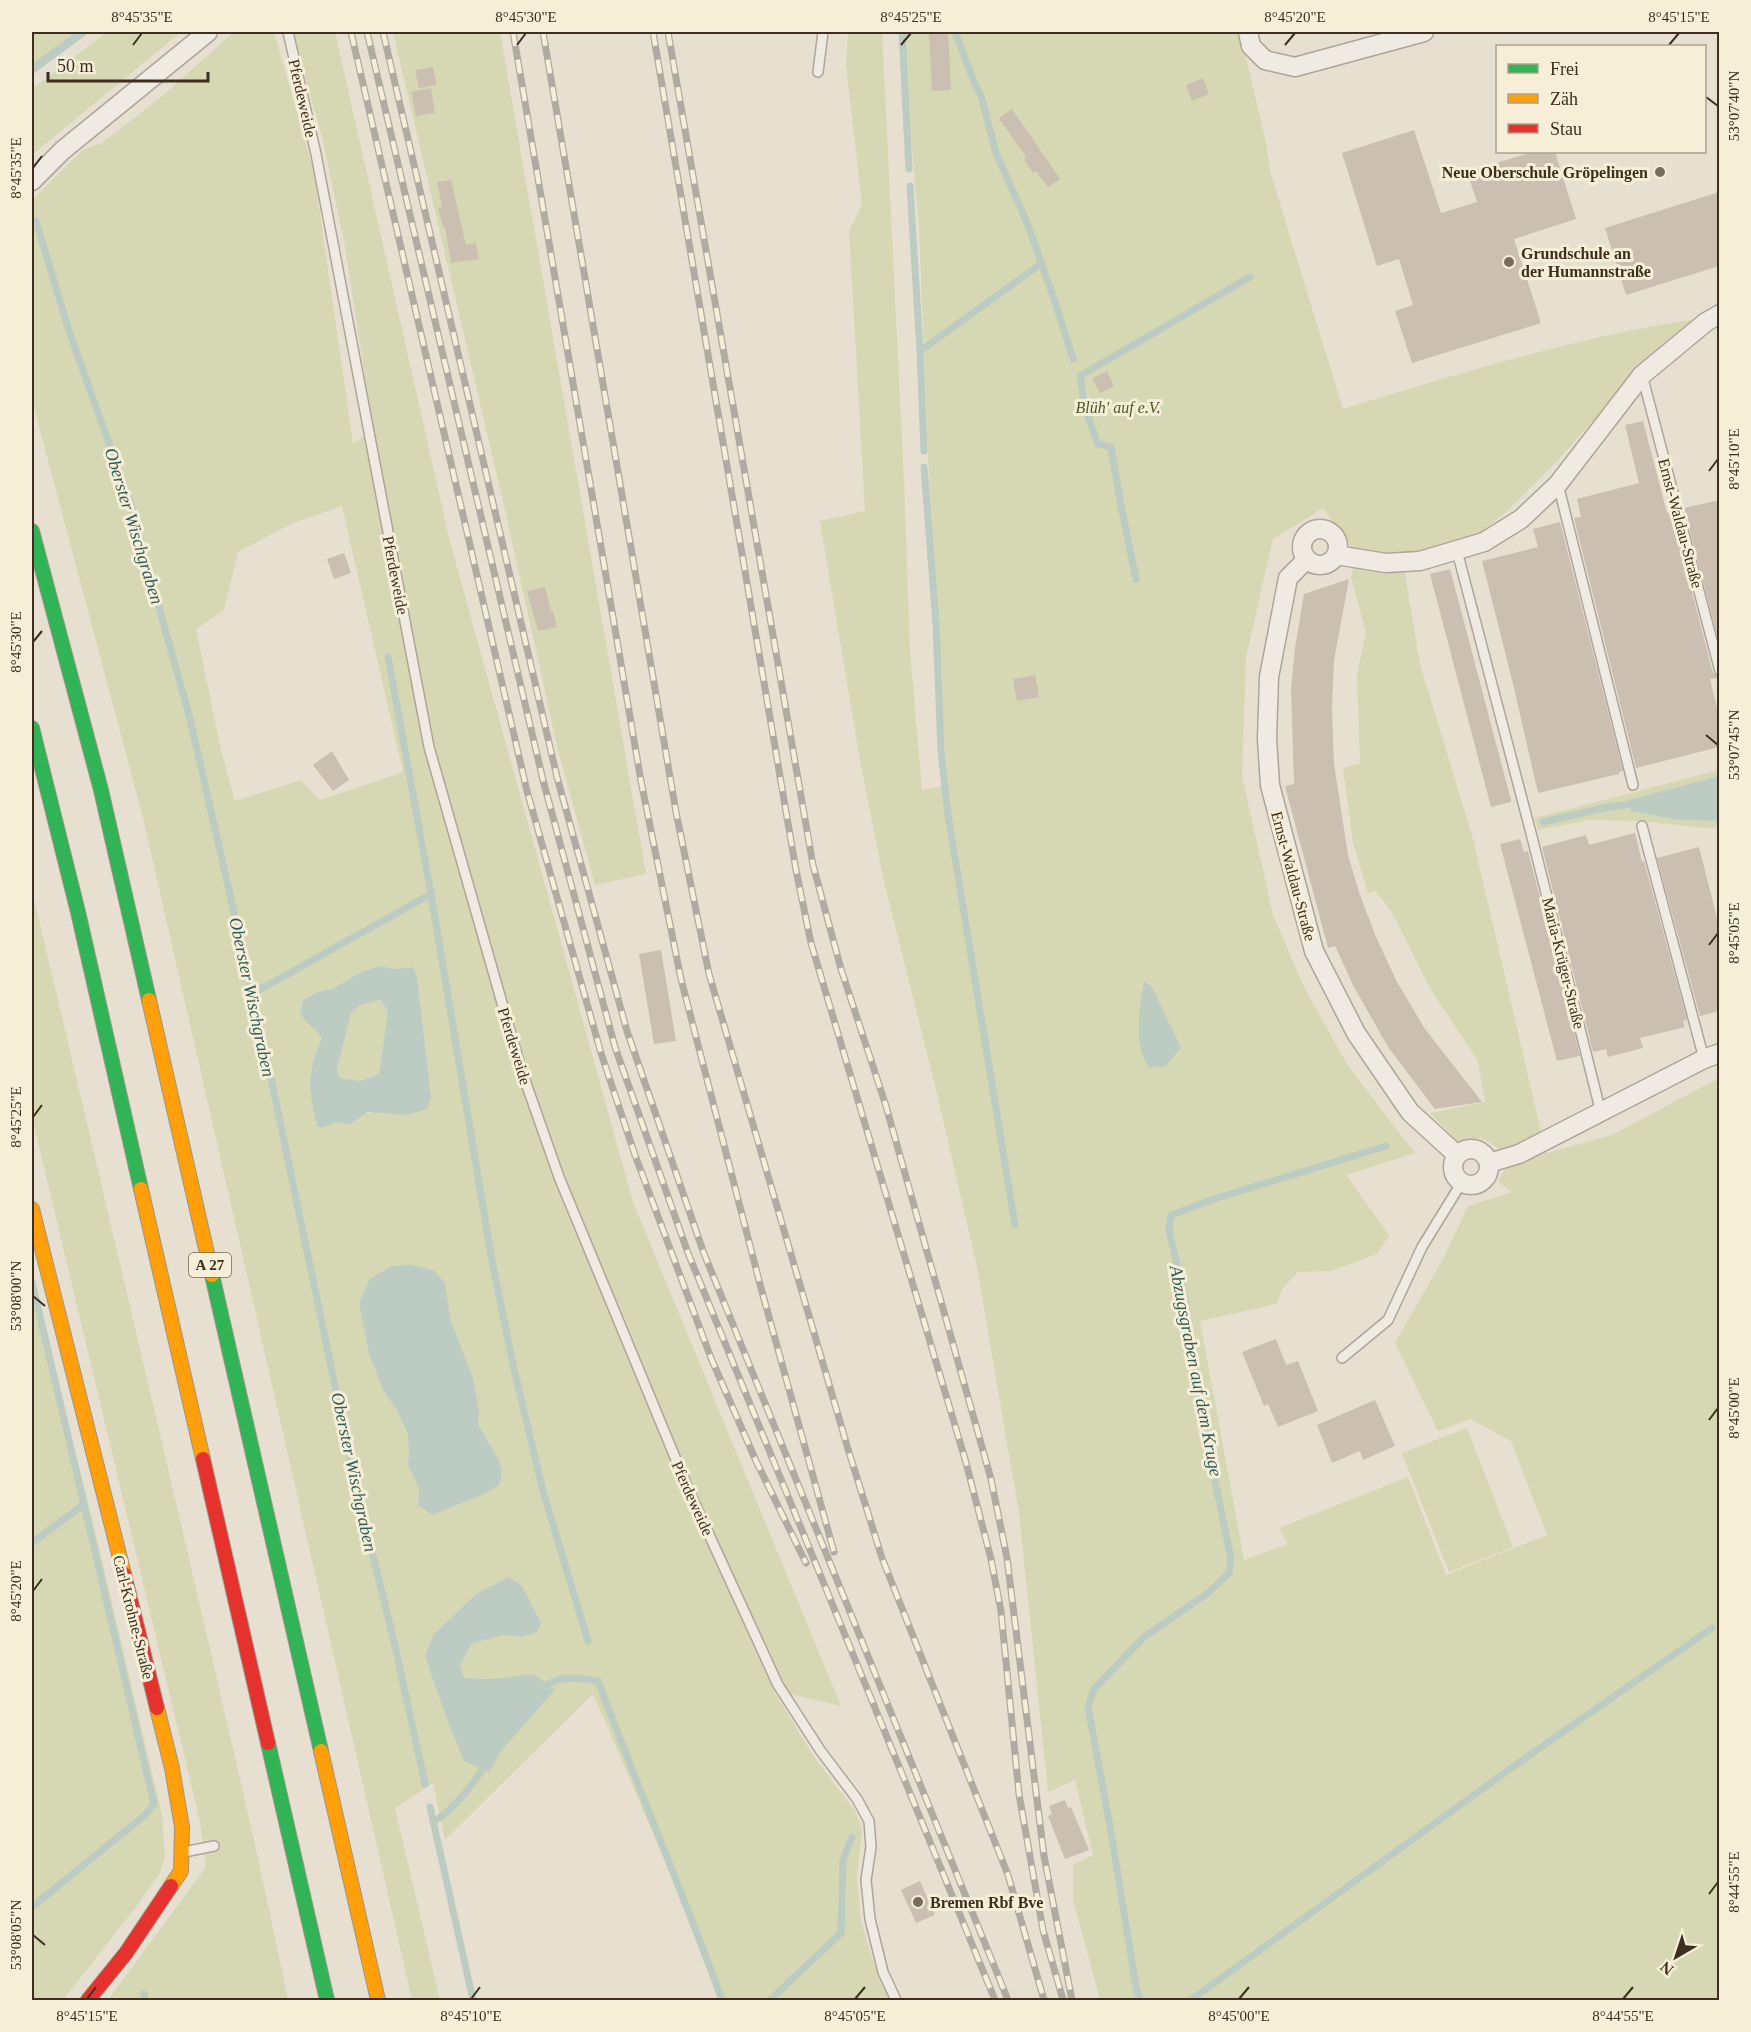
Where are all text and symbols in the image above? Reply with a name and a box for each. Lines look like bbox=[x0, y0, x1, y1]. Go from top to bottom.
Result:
text: 8°45'35"E bbox=[111, 9, 173, 25]
text: 8°45'30"E bbox=[495, 9, 557, 25]
text: 8°45'25"E bbox=[880, 9, 942, 25]
text: 8°45'20"E bbox=[1264, 9, 1326, 25]
text: 8°45'15"E bbox=[1648, 9, 1710, 25]
scale bar bbox=[48, 45, 208, 83]
legend bbox=[1496, 45, 1706, 153]
text: 50 m bbox=[57, 56, 94, 76]
street label: Pferdeweide bbox=[285, 57, 320, 139]
text: Frei bbox=[1550, 59, 1579, 79]
text: 53°07'40"N bbox=[1726, 71, 1742, 141]
text: Zäh bbox=[1550, 89, 1578, 109]
text: Stau bbox=[1550, 119, 1582, 139]
text: 8°45'35"E bbox=[8, 137, 24, 199]
place label: Neue Oberschule Gröpelingen bbox=[1442, 164, 1648, 182]
marker: Neue Oberschule Gröpelingen bbox=[1653, 165, 1667, 179]
place label: Grundschule an der Humannstraße bbox=[1521, 245, 1651, 280]
marker: Grundschule an der Humannstraße bbox=[1502, 255, 1516, 269]
park label: Blüh' auf e.V. bbox=[1076, 399, 1161, 417]
text: 8°45'10"E bbox=[1726, 428, 1742, 490]
water label: Oberster Wischgraben bbox=[101, 445, 167, 607]
street label: Ernst-Waldau-Straße bbox=[1655, 456, 1706, 590]
street label: Pferdeweide bbox=[380, 534, 411, 616]
text: 8°45'30"E bbox=[8, 611, 24, 673]
text: 53°07'45"N bbox=[1726, 710, 1742, 780]
street label: Ernst-Waldau-Straße bbox=[1268, 809, 1319, 943]
street label: Maria-Krüger-Straße bbox=[1538, 896, 1588, 1031]
text: 8°45'05"E bbox=[1726, 902, 1742, 964]
water label: Oberster Wischgraben bbox=[225, 915, 279, 1079]
street label: Pferdeweide bbox=[495, 1005, 534, 1087]
text: 8°45'25"E bbox=[8, 1086, 24, 1148]
road number: A 27 bbox=[189, 1253, 231, 1277]
text: 53°08'00"N bbox=[8, 1261, 24, 1331]
water label: Abzugsgraben auf dem Kruge bbox=[1166, 1263, 1226, 1478]
text: 8°45'00"E bbox=[1726, 1377, 1742, 1439]
water label: Oberster Wischgraben bbox=[327, 1390, 381, 1554]
street label: Pferdeweide bbox=[669, 1458, 717, 1538]
street label: Carl-Krohne-Straße bbox=[110, 1553, 157, 1681]
text: 8°45'20"E bbox=[8, 1560, 24, 1622]
text: 8°44'55"E bbox=[1726, 1851, 1742, 1913]
place label: Bremen Rbf Bve bbox=[930, 1894, 1043, 1911]
marker: Bremen Rbf Bve bbox=[911, 1895, 925, 1909]
text: 53°08'05"N bbox=[8, 1900, 24, 1970]
north arrow bbox=[1646, 1927, 1706, 1987]
text: N bbox=[1657, 1958, 1677, 1979]
text: 8°45'15"E bbox=[56, 2008, 118, 2024]
text: 8°45'10"E bbox=[440, 2008, 502, 2024]
text: 8°45'05"E bbox=[824, 2008, 886, 2024]
text: 8°45'00"E bbox=[1208, 2008, 1270, 2024]
text: 8°44'55"E bbox=[1592, 2008, 1654, 2024]

